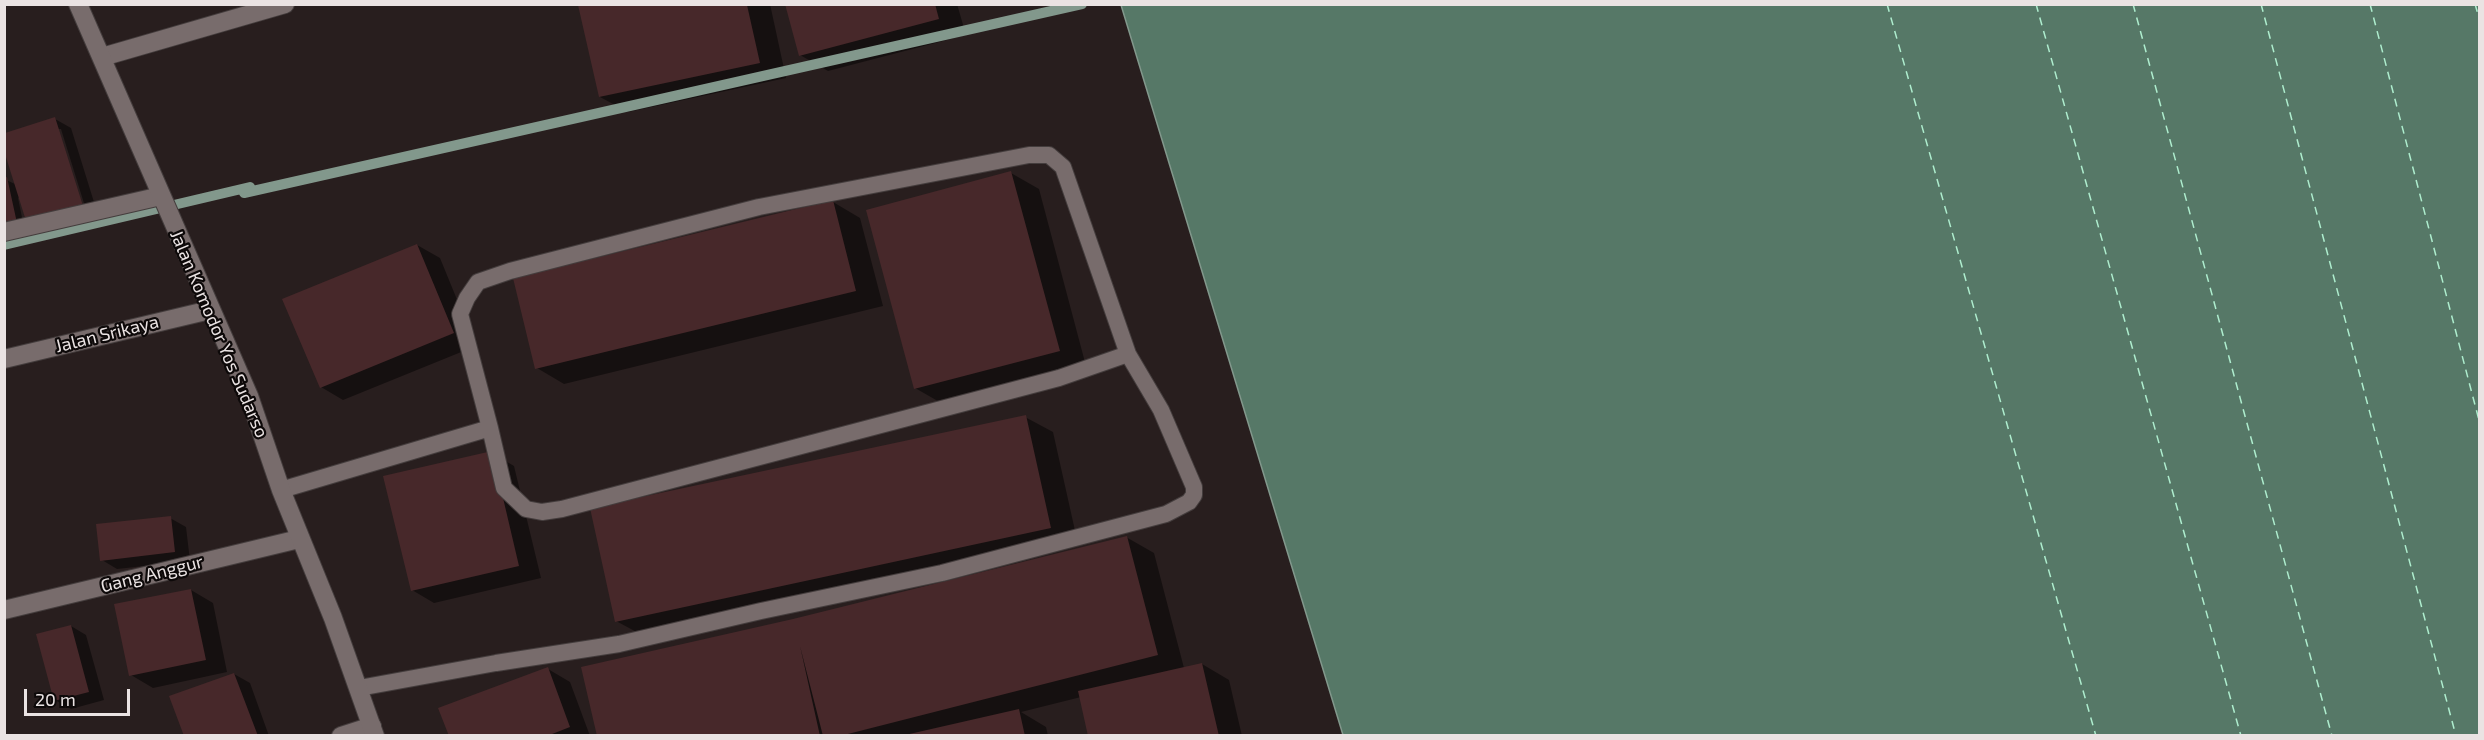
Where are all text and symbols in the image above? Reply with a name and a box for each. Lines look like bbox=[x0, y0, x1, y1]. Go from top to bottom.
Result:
street label: Jalan Komodor Yos Sudarso bbox=[165, 227, 273, 441]
street label: Jalan Srikaya bbox=[53, 311, 161, 357]
street label: Gang Anggur bbox=[98, 551, 206, 597]
scale bar bbox=[27, 677, 134, 715]
text: 20 m bbox=[35, 688, 76, 710]

